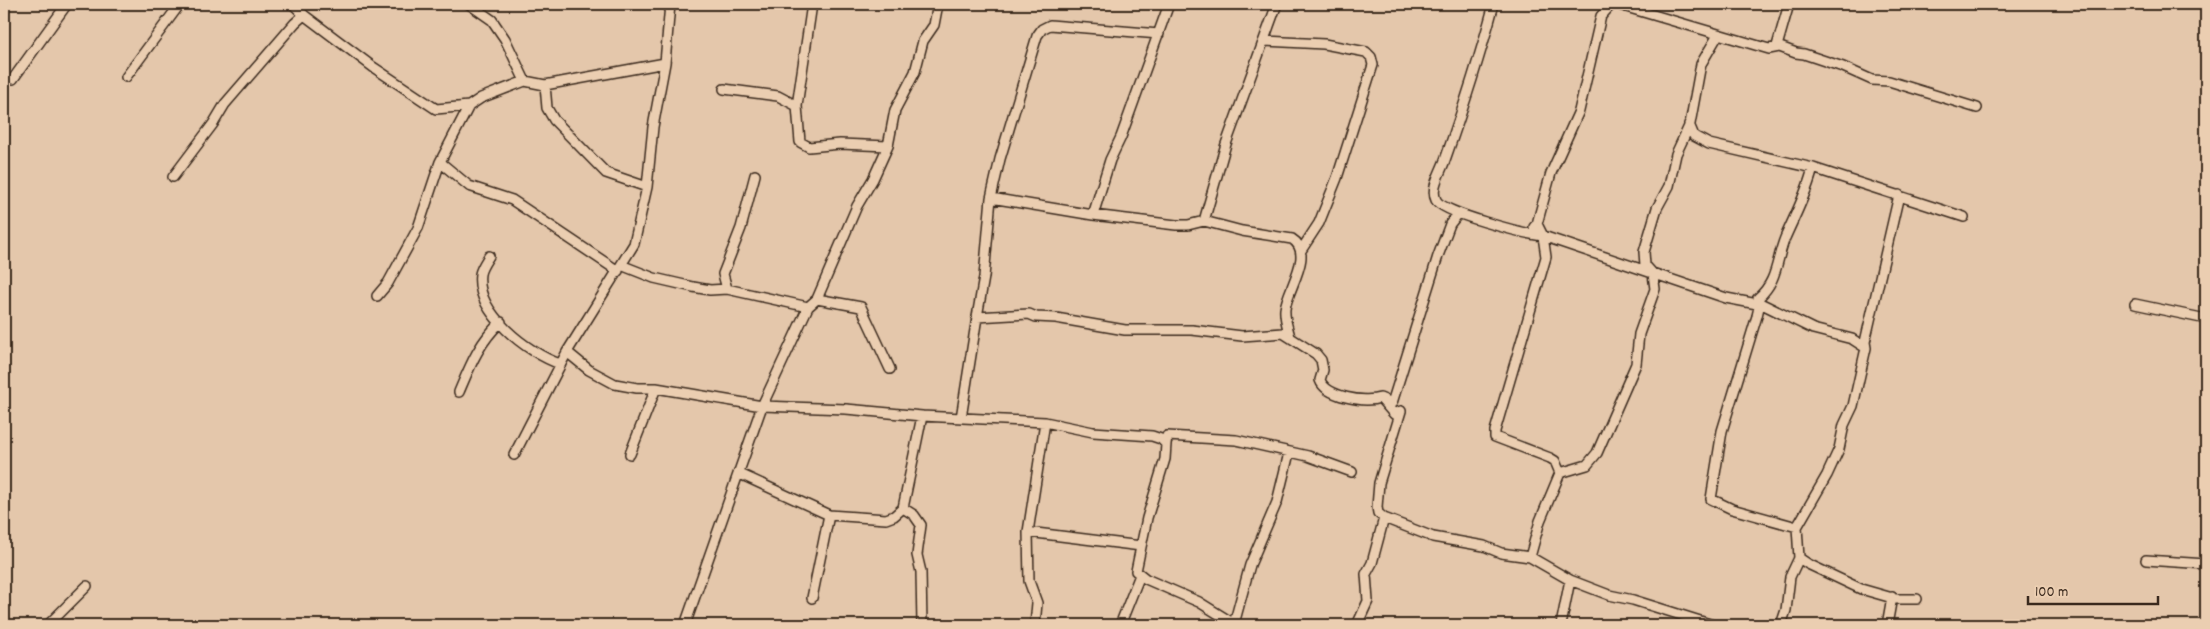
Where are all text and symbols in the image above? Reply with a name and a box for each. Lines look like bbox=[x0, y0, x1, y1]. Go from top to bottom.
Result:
scale bar bbox=[2028, 574, 2158, 606]
text: 100 m bbox=[2035, 582, 2068, 604]

